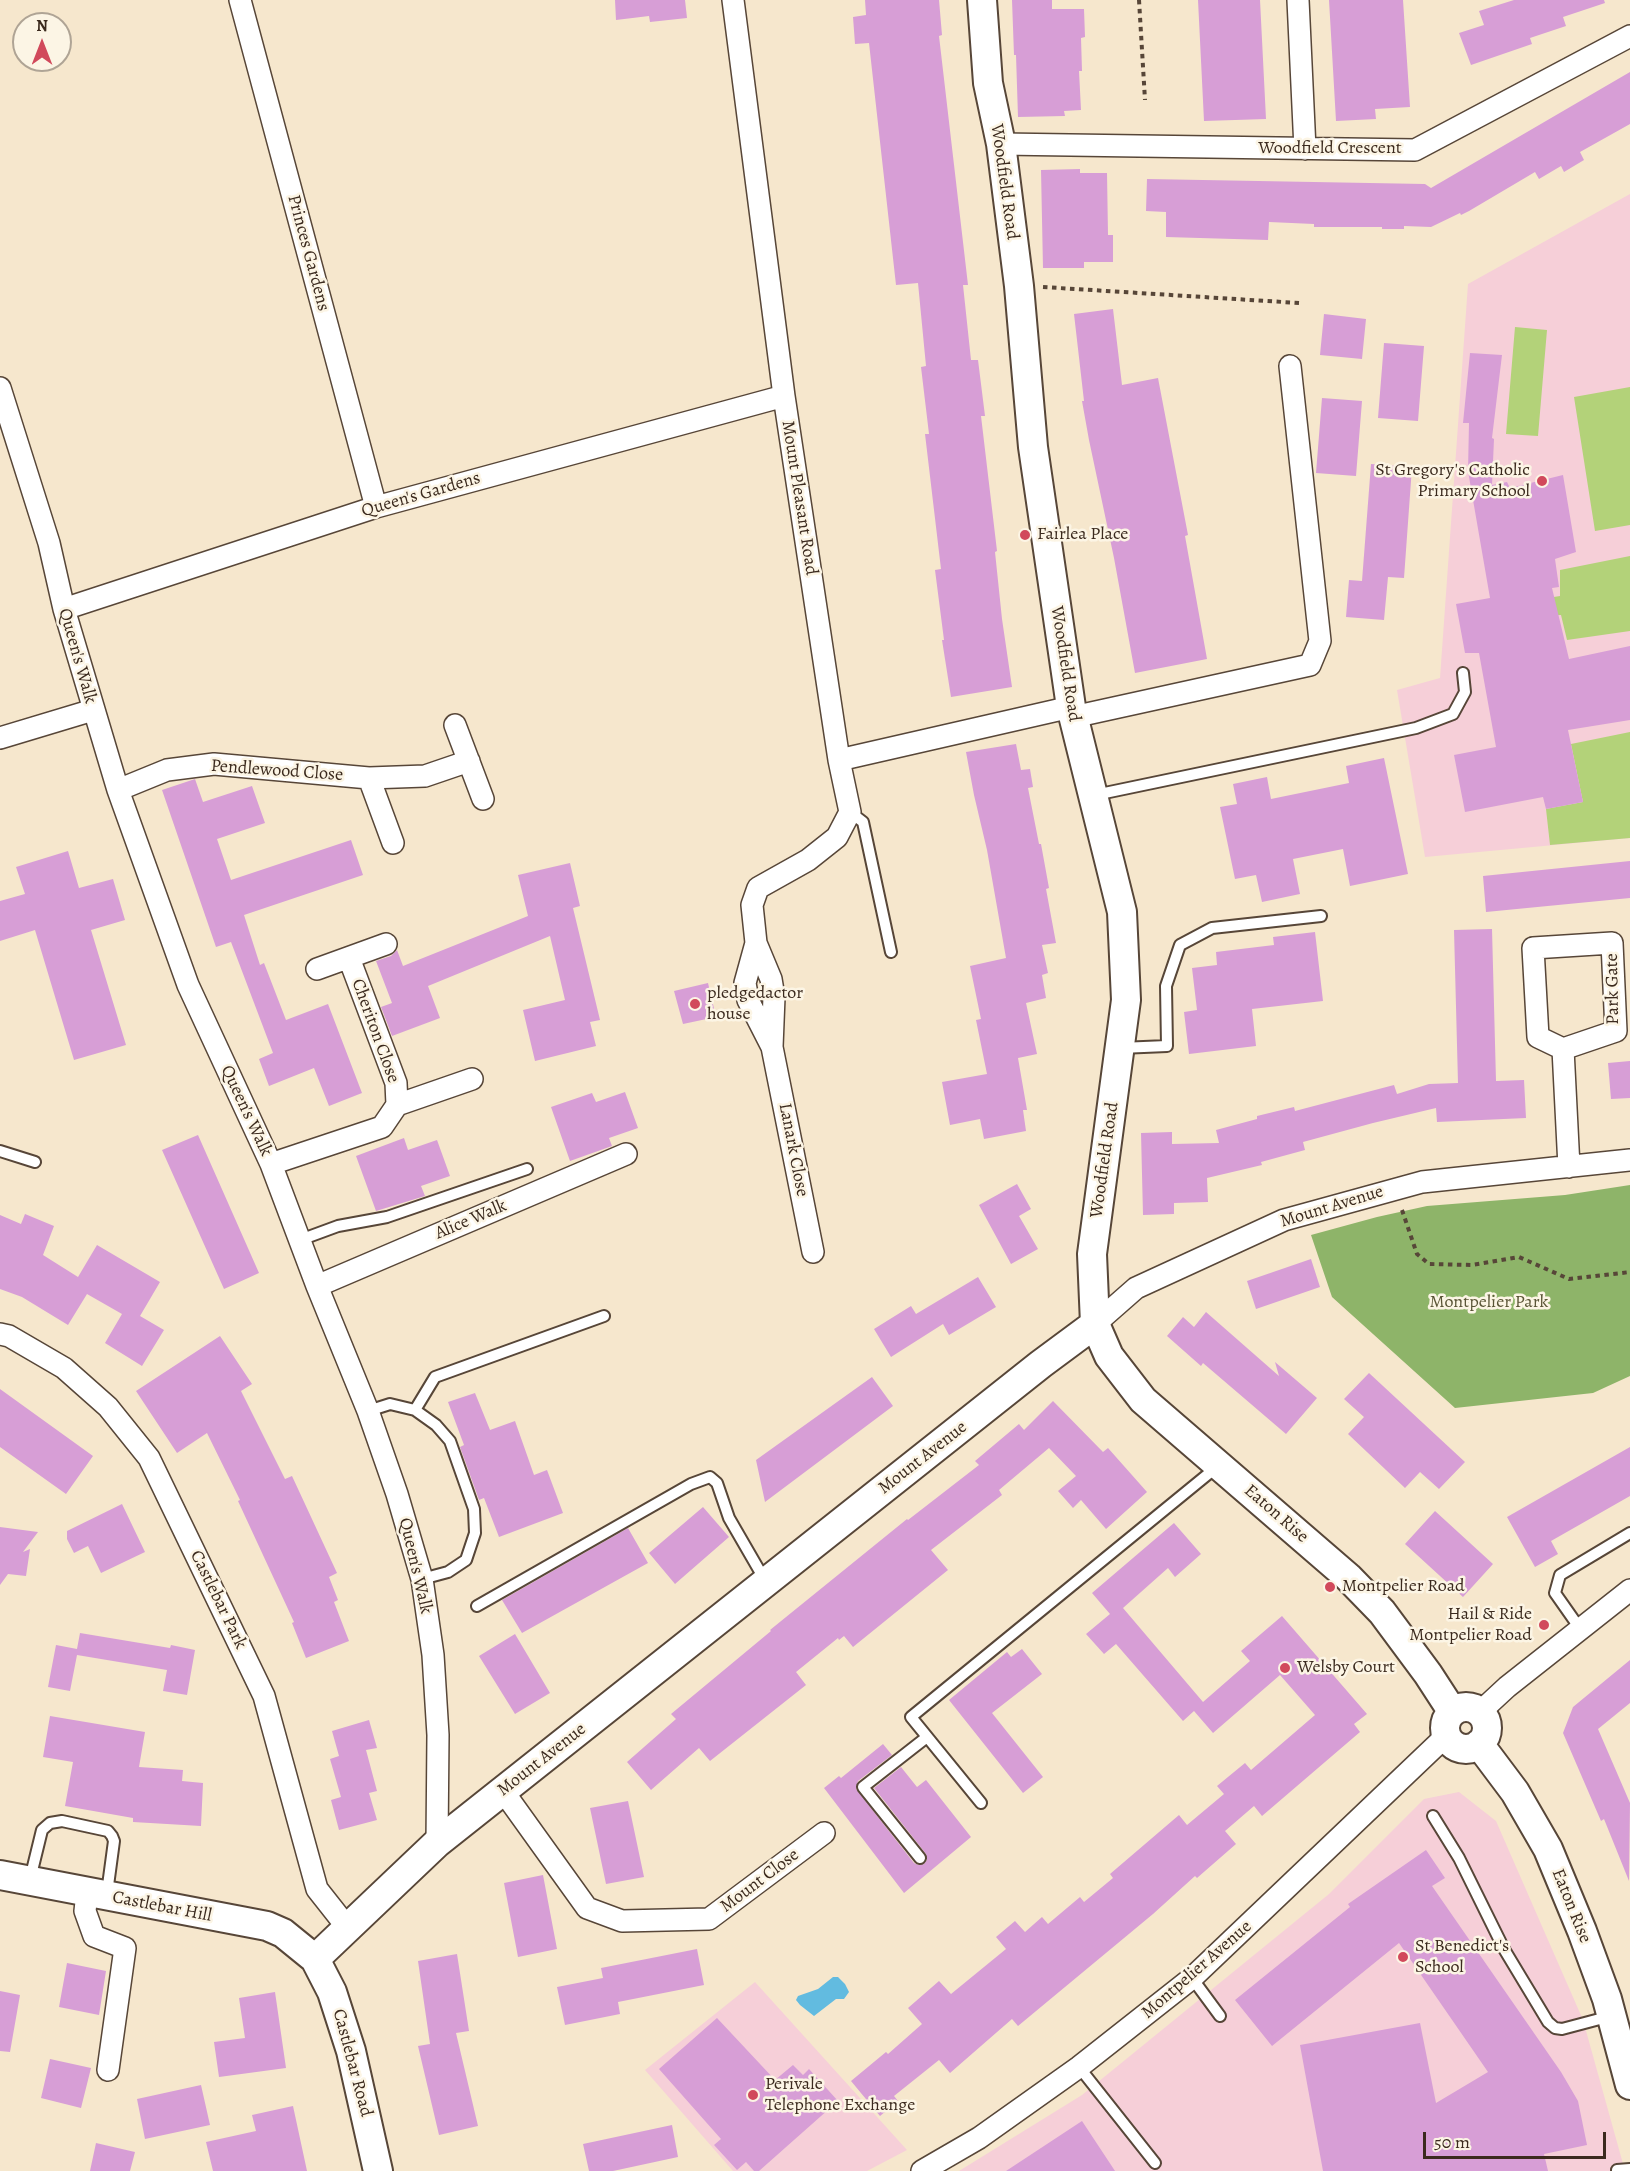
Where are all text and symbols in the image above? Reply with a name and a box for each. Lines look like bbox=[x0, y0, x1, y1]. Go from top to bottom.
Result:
north arrow bbox=[12, 12, 72, 72]
text: N bbox=[36, 15, 48, 37]
street label: Woodfield Road bbox=[985, 123, 1023, 241]
street label: Woodfield Crescent bbox=[1258, 138, 1402, 160]
street label: Princes Gardens bbox=[282, 192, 334, 314]
street label: Mount Pleasant Road bbox=[776, 419, 822, 577]
place label: St Gregory's Catholic Primary School bbox=[1375, 460, 1530, 502]
street label: Queen's Gardens bbox=[359, 468, 483, 522]
marker: St Gregory's Catholic Primary School bbox=[1535, 474, 1549, 488]
place label: Fairlea Place bbox=[1037, 524, 1128, 546]
marker: Fairlea Place bbox=[1018, 528, 1032, 542]
street label: Woodfield Road bbox=[1045, 605, 1085, 723]
street label: Queen's Walk bbox=[53, 606, 101, 706]
street label: Pendlewood Close bbox=[210, 756, 344, 786]
street label: Park Gate bbox=[1602, 953, 1624, 1025]
street label: Cheriton Close bbox=[346, 976, 404, 1086]
place label: pledgedactor house bbox=[707, 983, 803, 1026]
marker: pledgedactor house bbox=[688, 997, 702, 1011]
street label: Queen's Walk bbox=[216, 1062, 276, 1160]
street label: Lanark Close bbox=[773, 1101, 813, 1199]
street label: Woodfield Road bbox=[1086, 1101, 1124, 1219]
street label: Mount Avenue bbox=[1278, 1181, 1386, 1233]
street label: Alice Walk bbox=[432, 1195, 510, 1245]
park label: Montpelier Park bbox=[1430, 1292, 1548, 1314]
street label: Mount Avenue bbox=[874, 1417, 972, 1499]
street label: Eaton Rise bbox=[1239, 1480, 1313, 1548]
street label: Queen's Walk bbox=[393, 1516, 437, 1616]
street label: Castlebar Park bbox=[185, 1547, 251, 1653]
place label: Montpelier Road bbox=[1342, 1576, 1465, 1598]
marker: Montpelier Road bbox=[1323, 1580, 1337, 1594]
place label: Hail & Ride Montpelier Road bbox=[1409, 1604, 1532, 1646]
marker: Hail & Ride Montpelier Road bbox=[1537, 1618, 1551, 1632]
place label: Welsby Court bbox=[1297, 1657, 1395, 1679]
marker: Welsby Court bbox=[1278, 1661, 1292, 1675]
street label: Mount Avenue bbox=[493, 1719, 591, 1801]
street label: Mount Close bbox=[716, 1844, 804, 1918]
street label: Eaton Rise bbox=[1546, 1866, 1596, 1946]
street label: Castlebar Hill bbox=[111, 1887, 213, 1927]
street label: Montpelier Avenue bbox=[1138, 1916, 1256, 2024]
place label: St Benedict's School bbox=[1415, 1936, 1509, 1978]
marker: St Benedict's School bbox=[1396, 1950, 1410, 1964]
street label: Castlebar Road bbox=[327, 2007, 377, 2119]
place label: Perivale Telephone Exchange bbox=[765, 2074, 915, 2116]
marker: Perivale Telephone Exchange bbox=[746, 2088, 760, 2102]
scale bar bbox=[1426, 2120, 1609, 2158]
text: 50 m bbox=[1434, 2130, 1470, 2154]

